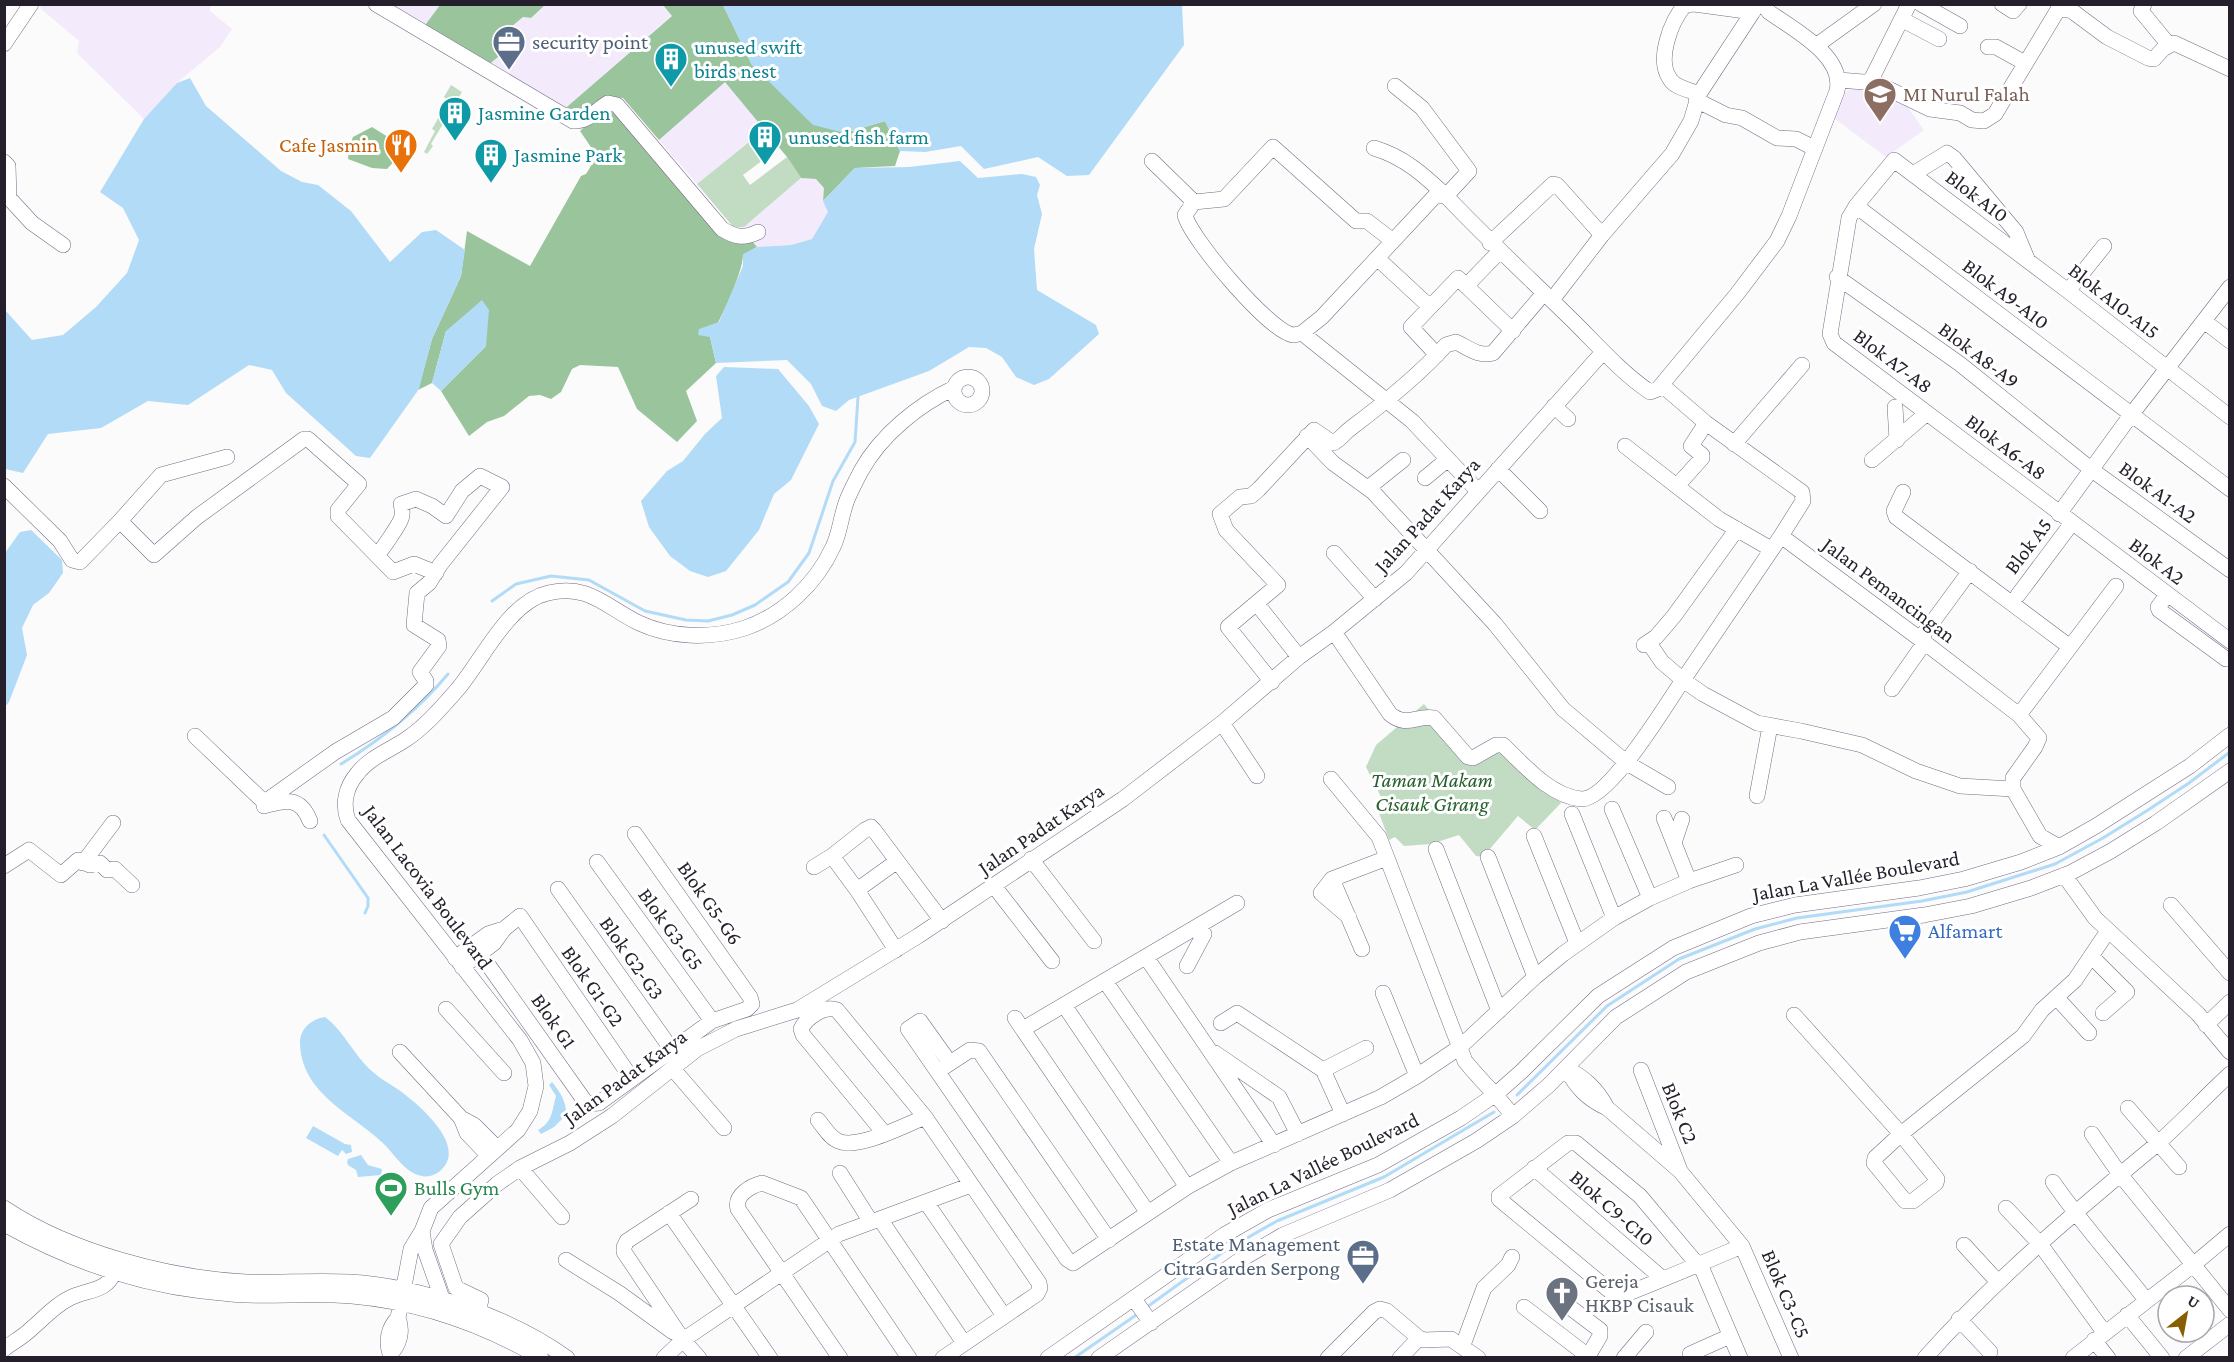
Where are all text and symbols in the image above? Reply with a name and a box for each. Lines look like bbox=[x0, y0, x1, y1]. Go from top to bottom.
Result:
office icon: security point bbox=[491, 24, 527, 71]
place label: security point bbox=[532, 30, 649, 54]
place label: unused swift birds nest bbox=[694, 35, 803, 83]
building icon: unused swift birds nest bbox=[653, 41, 689, 88]
school or university icon: MI Nurul Falah bbox=[1862, 76, 1898, 123]
place label: MI Nurul Falah bbox=[1903, 82, 2030, 106]
building icon: Jasmine Garden bbox=[437, 95, 473, 142]
place label: Jasmine Garden bbox=[476, 101, 611, 125]
building icon: unused fish farm bbox=[747, 119, 783, 166]
place label: unused fish farm bbox=[788, 125, 929, 149]
restaurant icon: Cafe Jasmin bbox=[383, 127, 419, 174]
place label: Cafe Jasmin bbox=[279, 133, 378, 157]
building icon: Jasmine Park bbox=[473, 137, 509, 184]
place label: Jasmine Park bbox=[512, 143, 622, 167]
street label: Blok A10 bbox=[1941, 165, 2013, 227]
street label: Blok A9-A10 bbox=[1958, 254, 2054, 334]
street label: Blok A10-A15 bbox=[2064, 258, 2164, 344]
street label: Blok A8-A9 bbox=[1934, 317, 2024, 393]
street label: Blok A7-A8 bbox=[1849, 324, 1937, 398]
street label: Blok A6-A8 bbox=[1961, 409, 2051, 485]
street label: Jalan Padat Karya bbox=[1368, 452, 1485, 579]
street label: Blok A1-A2 bbox=[2115, 456, 2201, 528]
street label: Blok A5 bbox=[1999, 514, 2057, 578]
street label: Jalan Pemancingan bbox=[1816, 531, 1960, 648]
street label: Blok A2 bbox=[2124, 532, 2190, 590]
park label: Taman Makam Cisauk Girang bbox=[1371, 768, 1493, 816]
street label: Jalan Padat Karya bbox=[972, 778, 1109, 881]
street label: Jalan Lacovia Boulevard bbox=[357, 799, 498, 974]
street label: Jalan La Vallée Boulevard bbox=[1749, 846, 1961, 906]
street label: Blok G5-G6 bbox=[673, 857, 747, 949]
street label: Blok G3-G5 bbox=[633, 883, 709, 975]
street label: Blok G2-G3 bbox=[595, 912, 669, 1004]
supermarket icon: Alfamart bbox=[1887, 913, 1923, 960]
place label: Alfamart bbox=[1928, 919, 2003, 943]
street label: Blok G1-G2 bbox=[557, 941, 629, 1031]
street label: Blok G1 bbox=[526, 989, 582, 1053]
street label: Jalan Padat Karya bbox=[557, 1024, 691, 1131]
street label: Blok C2 bbox=[1657, 1079, 1703, 1147]
street label: Jalan La Vallée Boulevard bbox=[1222, 1107, 1423, 1222]
street label: Blok C9-C10 bbox=[1565, 1165, 1659, 1251]
sports icon: Bulls Gym bbox=[373, 1170, 409, 1217]
place label: Bulls Gym bbox=[414, 1176, 500, 1200]
place label: Estate Management CitraGarden Serpong bbox=[1163, 1232, 1341, 1280]
office icon: Estate Management CitraGarden Serpong bbox=[1345, 1238, 1381, 1285]
street label: Blok C3-C5 bbox=[1757, 1246, 1815, 1342]
place label: Gereja HKBP Cisauk bbox=[1585, 1269, 1694, 1317]
church icon: Gereja HKBP Cisauk bbox=[1544, 1275, 1580, 1322]
north arrow bbox=[2156, 1284, 2216, 1344]
text: U bbox=[2184, 1291, 2203, 1312]

